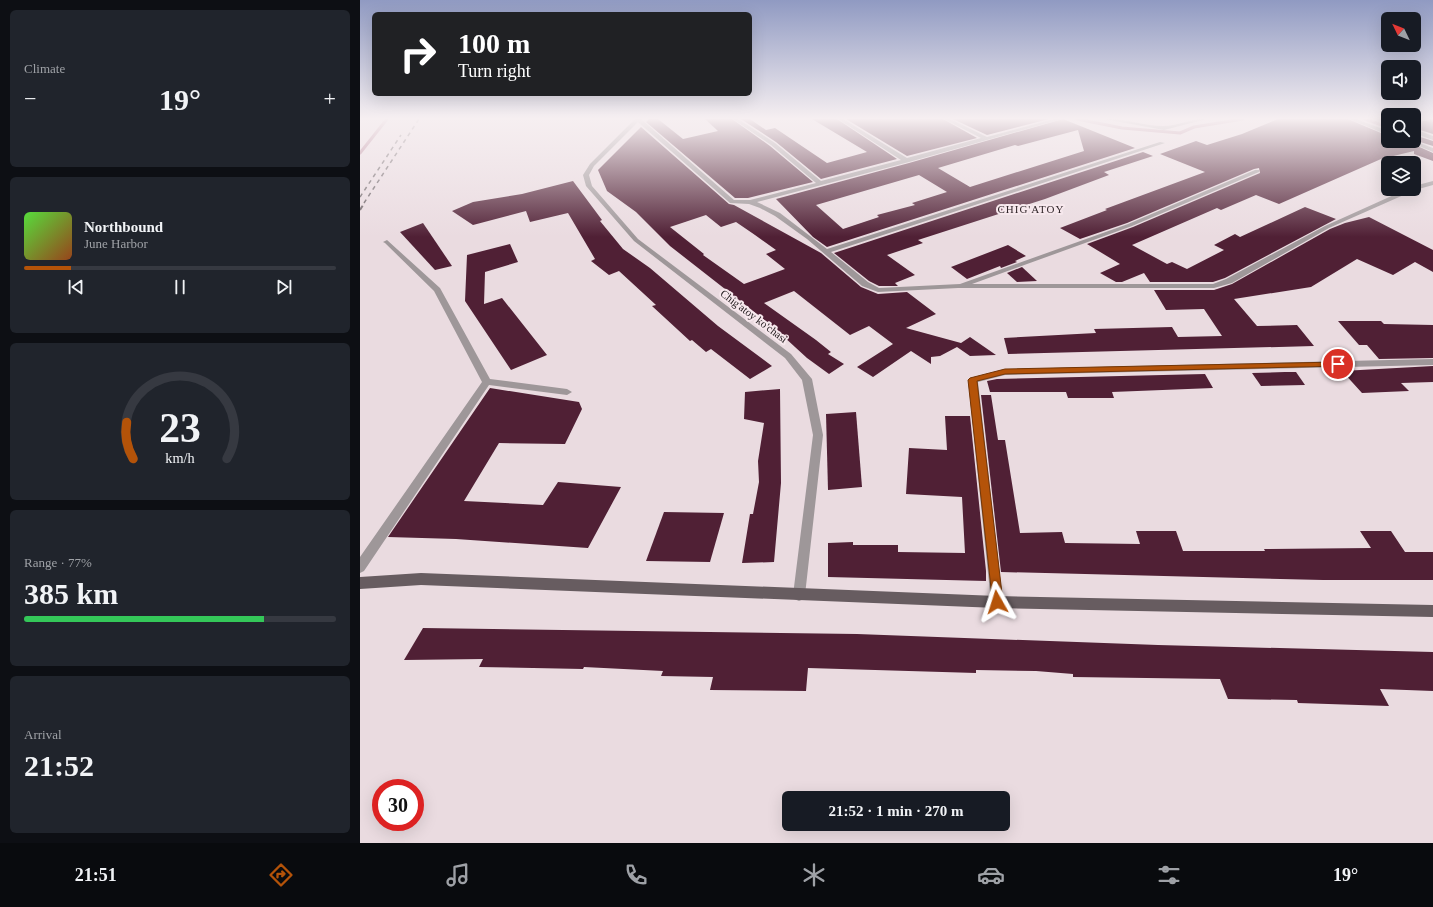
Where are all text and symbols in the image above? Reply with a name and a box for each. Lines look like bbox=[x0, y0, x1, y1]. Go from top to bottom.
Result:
north arrow bbox=[1381, 12, 1421, 52]
map controls bbox=[1381, 12, 1421, 196]
icon: right bbox=[392, 28, 444, 80]
text: 100 m bbox=[458, 28, 530, 59]
button: sound bbox=[1381, 60, 1421, 100]
text: Climate bbox=[24, 61, 65, 76]
text: Turn right bbox=[458, 61, 531, 81]
text: 19° bbox=[159, 83, 201, 116]
text: − bbox=[24, 86, 36, 111]
text: + bbox=[324, 86, 336, 111]
button: search bbox=[1381, 108, 1421, 148]
button: layers bbox=[1381, 156, 1421, 196]
district label: CHIG'ATOY bbox=[997, 203, 1065, 215]
text: Northbound bbox=[84, 219, 163, 235]
text: June Harbor bbox=[84, 236, 148, 251]
icon: previous bbox=[65, 276, 87, 298]
icon: pause bbox=[169, 276, 191, 298]
icon: next bbox=[273, 276, 295, 298]
street label: Chig'atoy ko'chasi bbox=[718, 287, 790, 345]
pin bbox=[1321, 347, 1355, 381]
icon: arrive bbox=[1327, 353, 1349, 375]
text: 23 bbox=[159, 405, 201, 451]
text: km/h bbox=[165, 450, 195, 466]
text: Range · 77% bbox=[24, 555, 92, 570]
text: 385 km bbox=[24, 577, 118, 610]
position arrow bbox=[976, 581, 1018, 623]
text: Arrival bbox=[24, 727, 62, 742]
text: 21:52 bbox=[24, 749, 94, 782]
speed limit sign: 30 bbox=[372, 779, 424, 831]
text: 21:52 · 1 min · 270 m bbox=[829, 803, 964, 819]
icon: directions bbox=[267, 861, 295, 889]
icon: music bbox=[444, 861, 472, 889]
icon: phone bbox=[622, 861, 650, 889]
icon: climate bbox=[800, 861, 828, 889]
icon: car bbox=[977, 861, 1005, 889]
icon: filters bbox=[1155, 861, 1183, 889]
text: 21:51 bbox=[75, 865, 117, 885]
text: 19° bbox=[1333, 865, 1358, 885]

